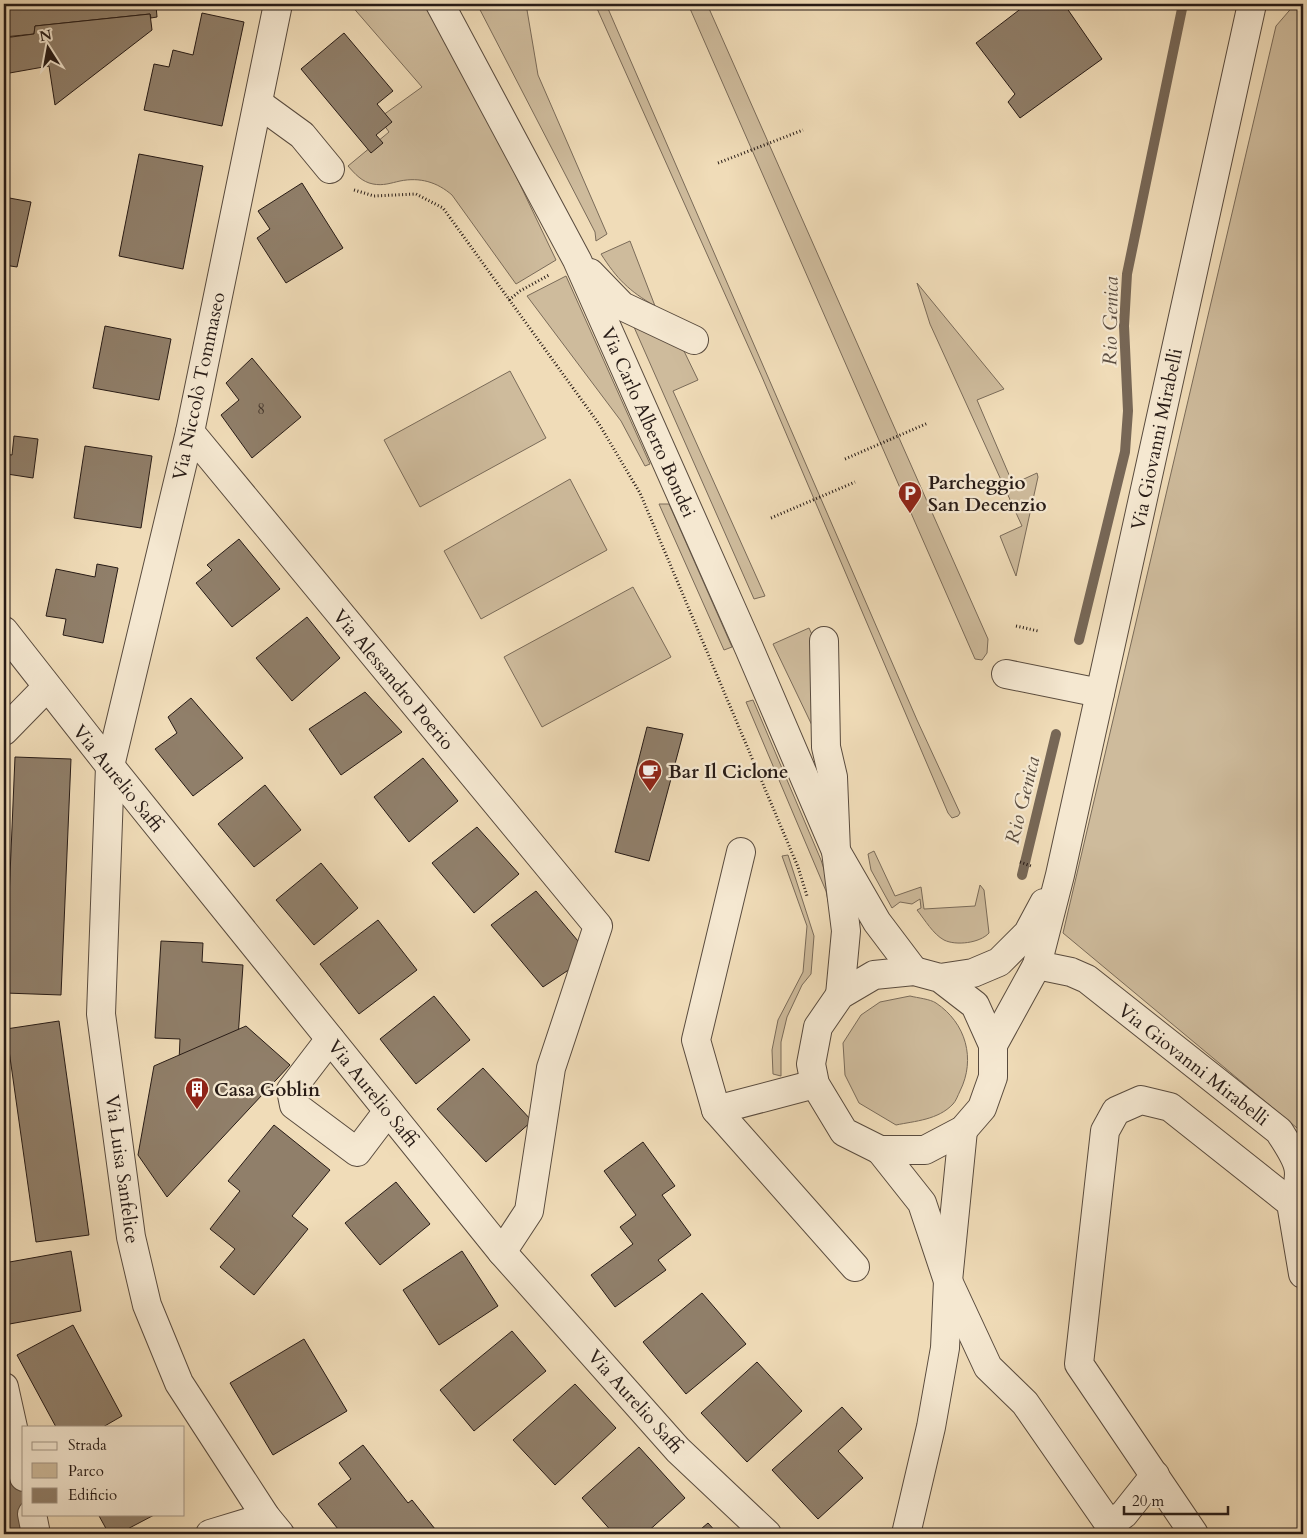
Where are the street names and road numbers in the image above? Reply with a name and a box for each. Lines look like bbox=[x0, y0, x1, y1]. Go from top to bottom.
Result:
street label: Via Niccolò Tommaseo bbox=[166, 290, 232, 483]
street label: Via Carlo Alberto Bondei bbox=[594, 323, 702, 522]
street label: Via Giovanni Mirabelli bbox=[1125, 346, 1189, 533]
street label: Via Alessandro Poerio bbox=[327, 604, 460, 756]
street label: Via Aurelio Saffi bbox=[67, 719, 170, 838]
street label: Via Giovanni Mirabelli bbox=[1112, 997, 1274, 1132]
street label: Via Aurelio Saffi bbox=[322, 1034, 425, 1153]
street label: Via Luisa Sanfelice bbox=[99, 1093, 145, 1245]
street label: Via Aurelio Saffi bbox=[581, 1344, 689, 1459]

